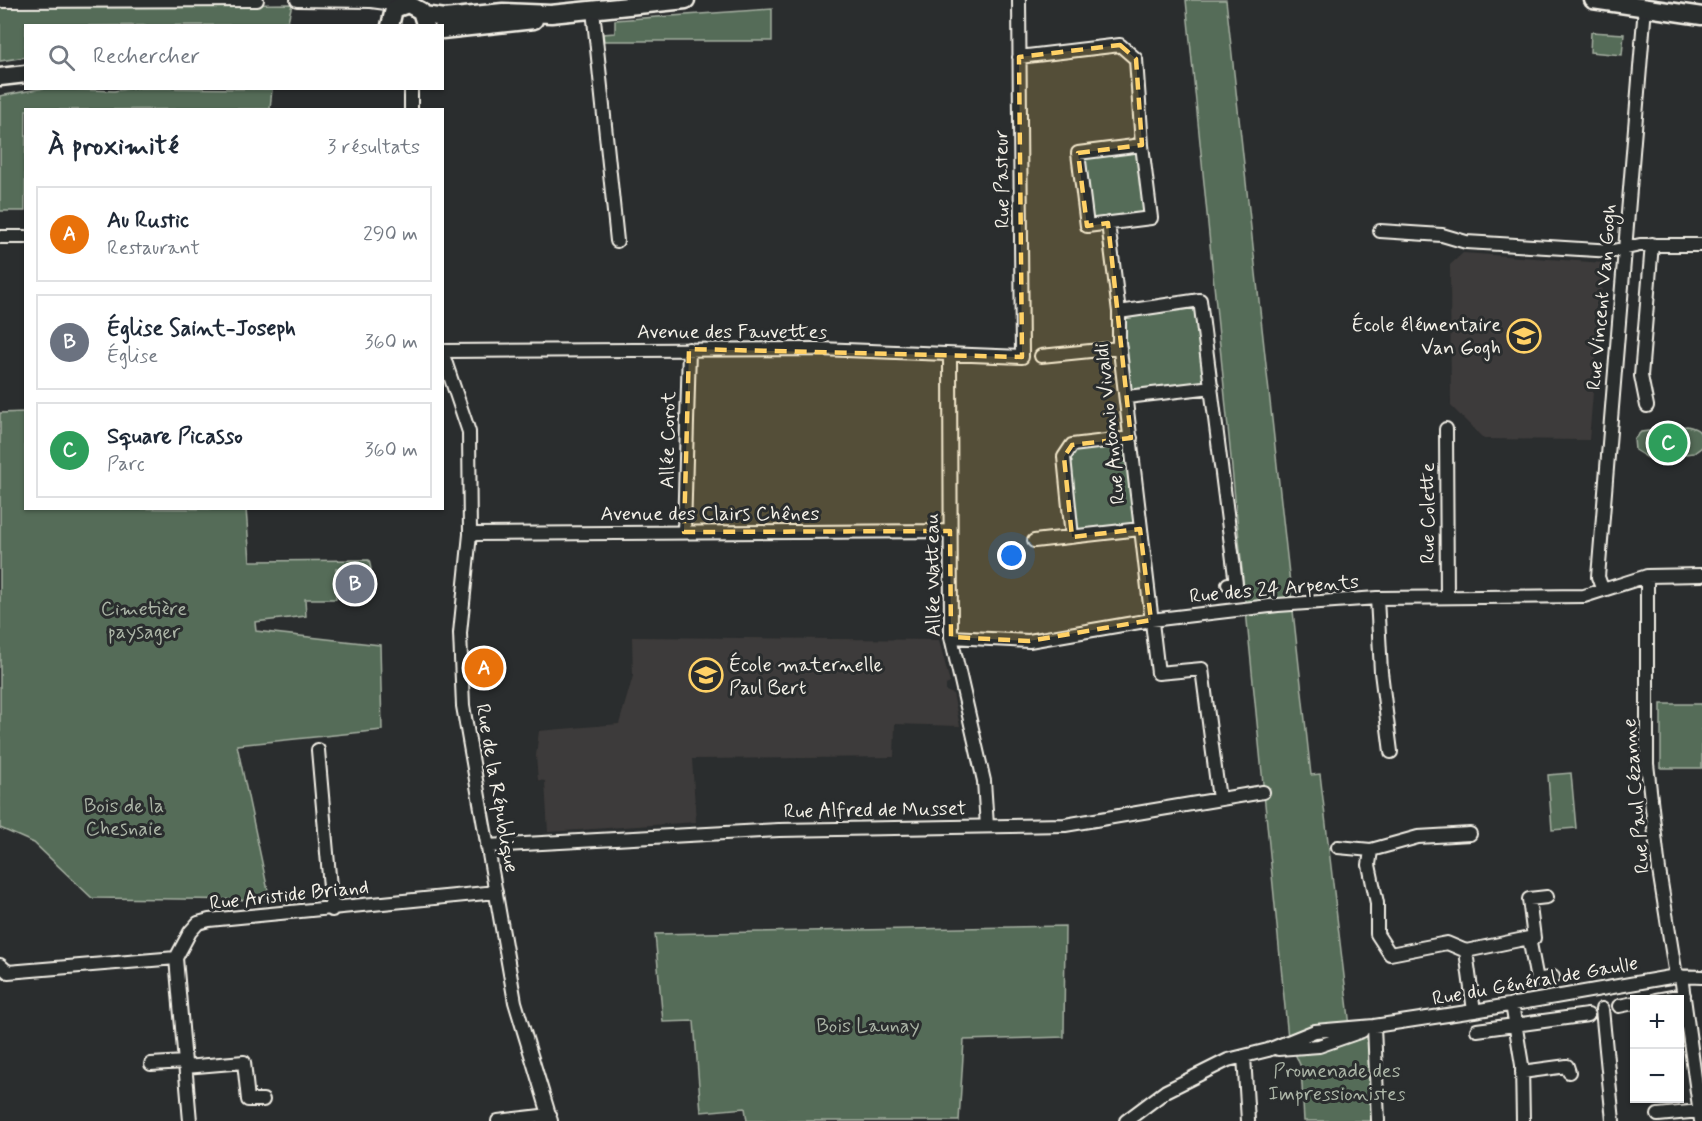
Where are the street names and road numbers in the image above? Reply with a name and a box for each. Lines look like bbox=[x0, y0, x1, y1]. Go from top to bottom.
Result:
street label: Rue Pasteur bbox=[988, 129, 1017, 229]
street label: Rue Vincent Van Gogh bbox=[1581, 203, 1625, 392]
street label: Avenue des Fauvettes bbox=[637, 319, 827, 346]
street label: Rue Antonio Vivaldi bbox=[1089, 342, 1132, 506]
street label: Allée Corot bbox=[654, 391, 683, 489]
street label: Rue Colette bbox=[1415, 462, 1442, 564]
street label: Avenue des Clairs Chênes bbox=[601, 501, 820, 528]
street label: Allée Watteau bbox=[919, 513, 948, 637]
street label: Rue des 24 Arpents bbox=[1188, 569, 1360, 610]
street label: Rue de la République bbox=[468, 702, 525, 875]
street label: Rue Paul Cézanne bbox=[1616, 717, 1657, 875]
street label: Rue Alfred de Musset bbox=[783, 795, 967, 826]
street label: Rue Aristide Briand bbox=[208, 874, 370, 917]
street label: Rue du Général de Gaulle bbox=[1430, 950, 1640, 1013]

